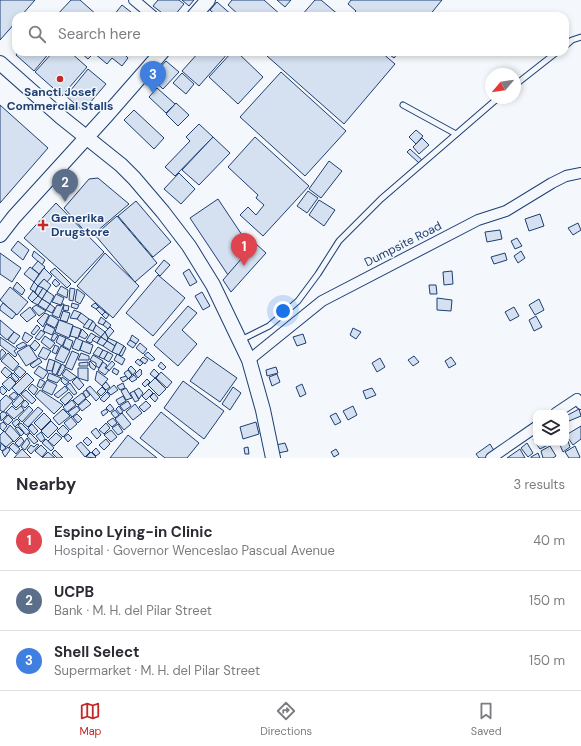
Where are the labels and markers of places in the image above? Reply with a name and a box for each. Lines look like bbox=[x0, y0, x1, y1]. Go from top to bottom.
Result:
pin: 3 bbox=[140, 61, 166, 94]
marker: Sancti Josef Commercial Stalls bbox=[55, 74, 65, 84]
place label: Sancti Josef Commercial Stalls bbox=[7, 84, 113, 114]
pin: 2 bbox=[52, 169, 78, 202]
place label: Generika Drugstore bbox=[51, 210, 110, 240]
marker: Generika Drugstore bbox=[38, 220, 48, 230]
pin: 1 bbox=[231, 233, 257, 266]

